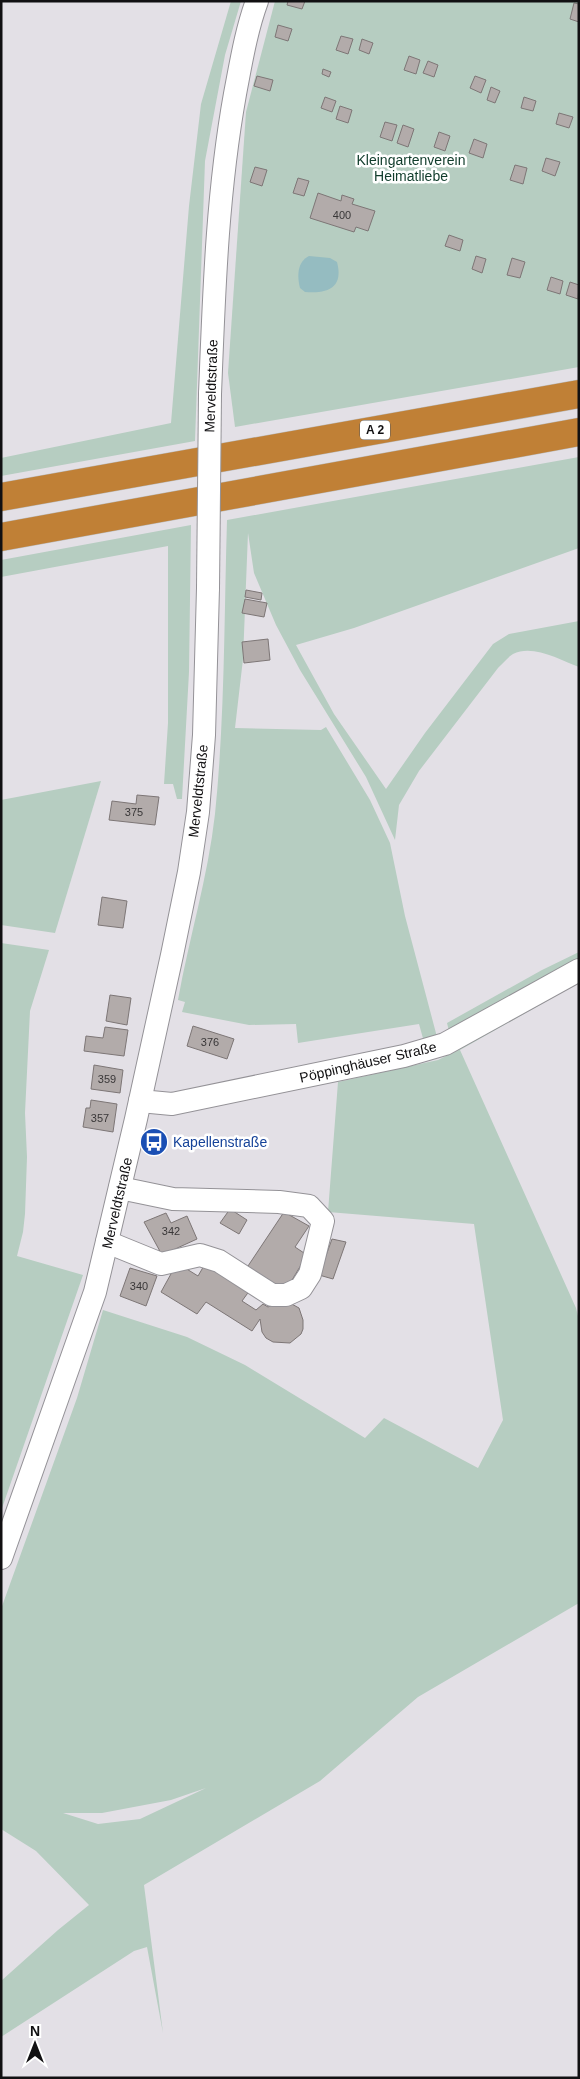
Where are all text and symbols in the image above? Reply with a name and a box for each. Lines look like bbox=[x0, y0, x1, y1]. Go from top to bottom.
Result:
park label: Kleingartenverein Heimatliebe bbox=[357, 152, 465, 184]
house number: 400 bbox=[333, 209, 351, 221]
street label: Merveldtstraße bbox=[201, 339, 221, 433]
road number: A 2 bbox=[360, 420, 390, 440]
street label: Merveldtstraße bbox=[185, 744, 211, 838]
house number: 375 bbox=[125, 806, 143, 818]
house number: 376 bbox=[201, 1036, 219, 1048]
street label: Pöppinghäuser Straße bbox=[298, 1038, 438, 1086]
house number: 359 bbox=[98, 1073, 116, 1085]
house number: 357 bbox=[91, 1112, 109, 1124]
bus stop icon: Kapellenstraße bbox=[139, 1127, 169, 1157]
place label: Kapellenstraße bbox=[173, 1134, 267, 1150]
street label: Merveldtstraße bbox=[99, 1156, 135, 1250]
house number: 342 bbox=[162, 1225, 180, 1237]
house number: 340 bbox=[130, 1280, 148, 1292]
north arrow bbox=[10, 2019, 60, 2069]
text: N bbox=[30, 2023, 40, 2039]

